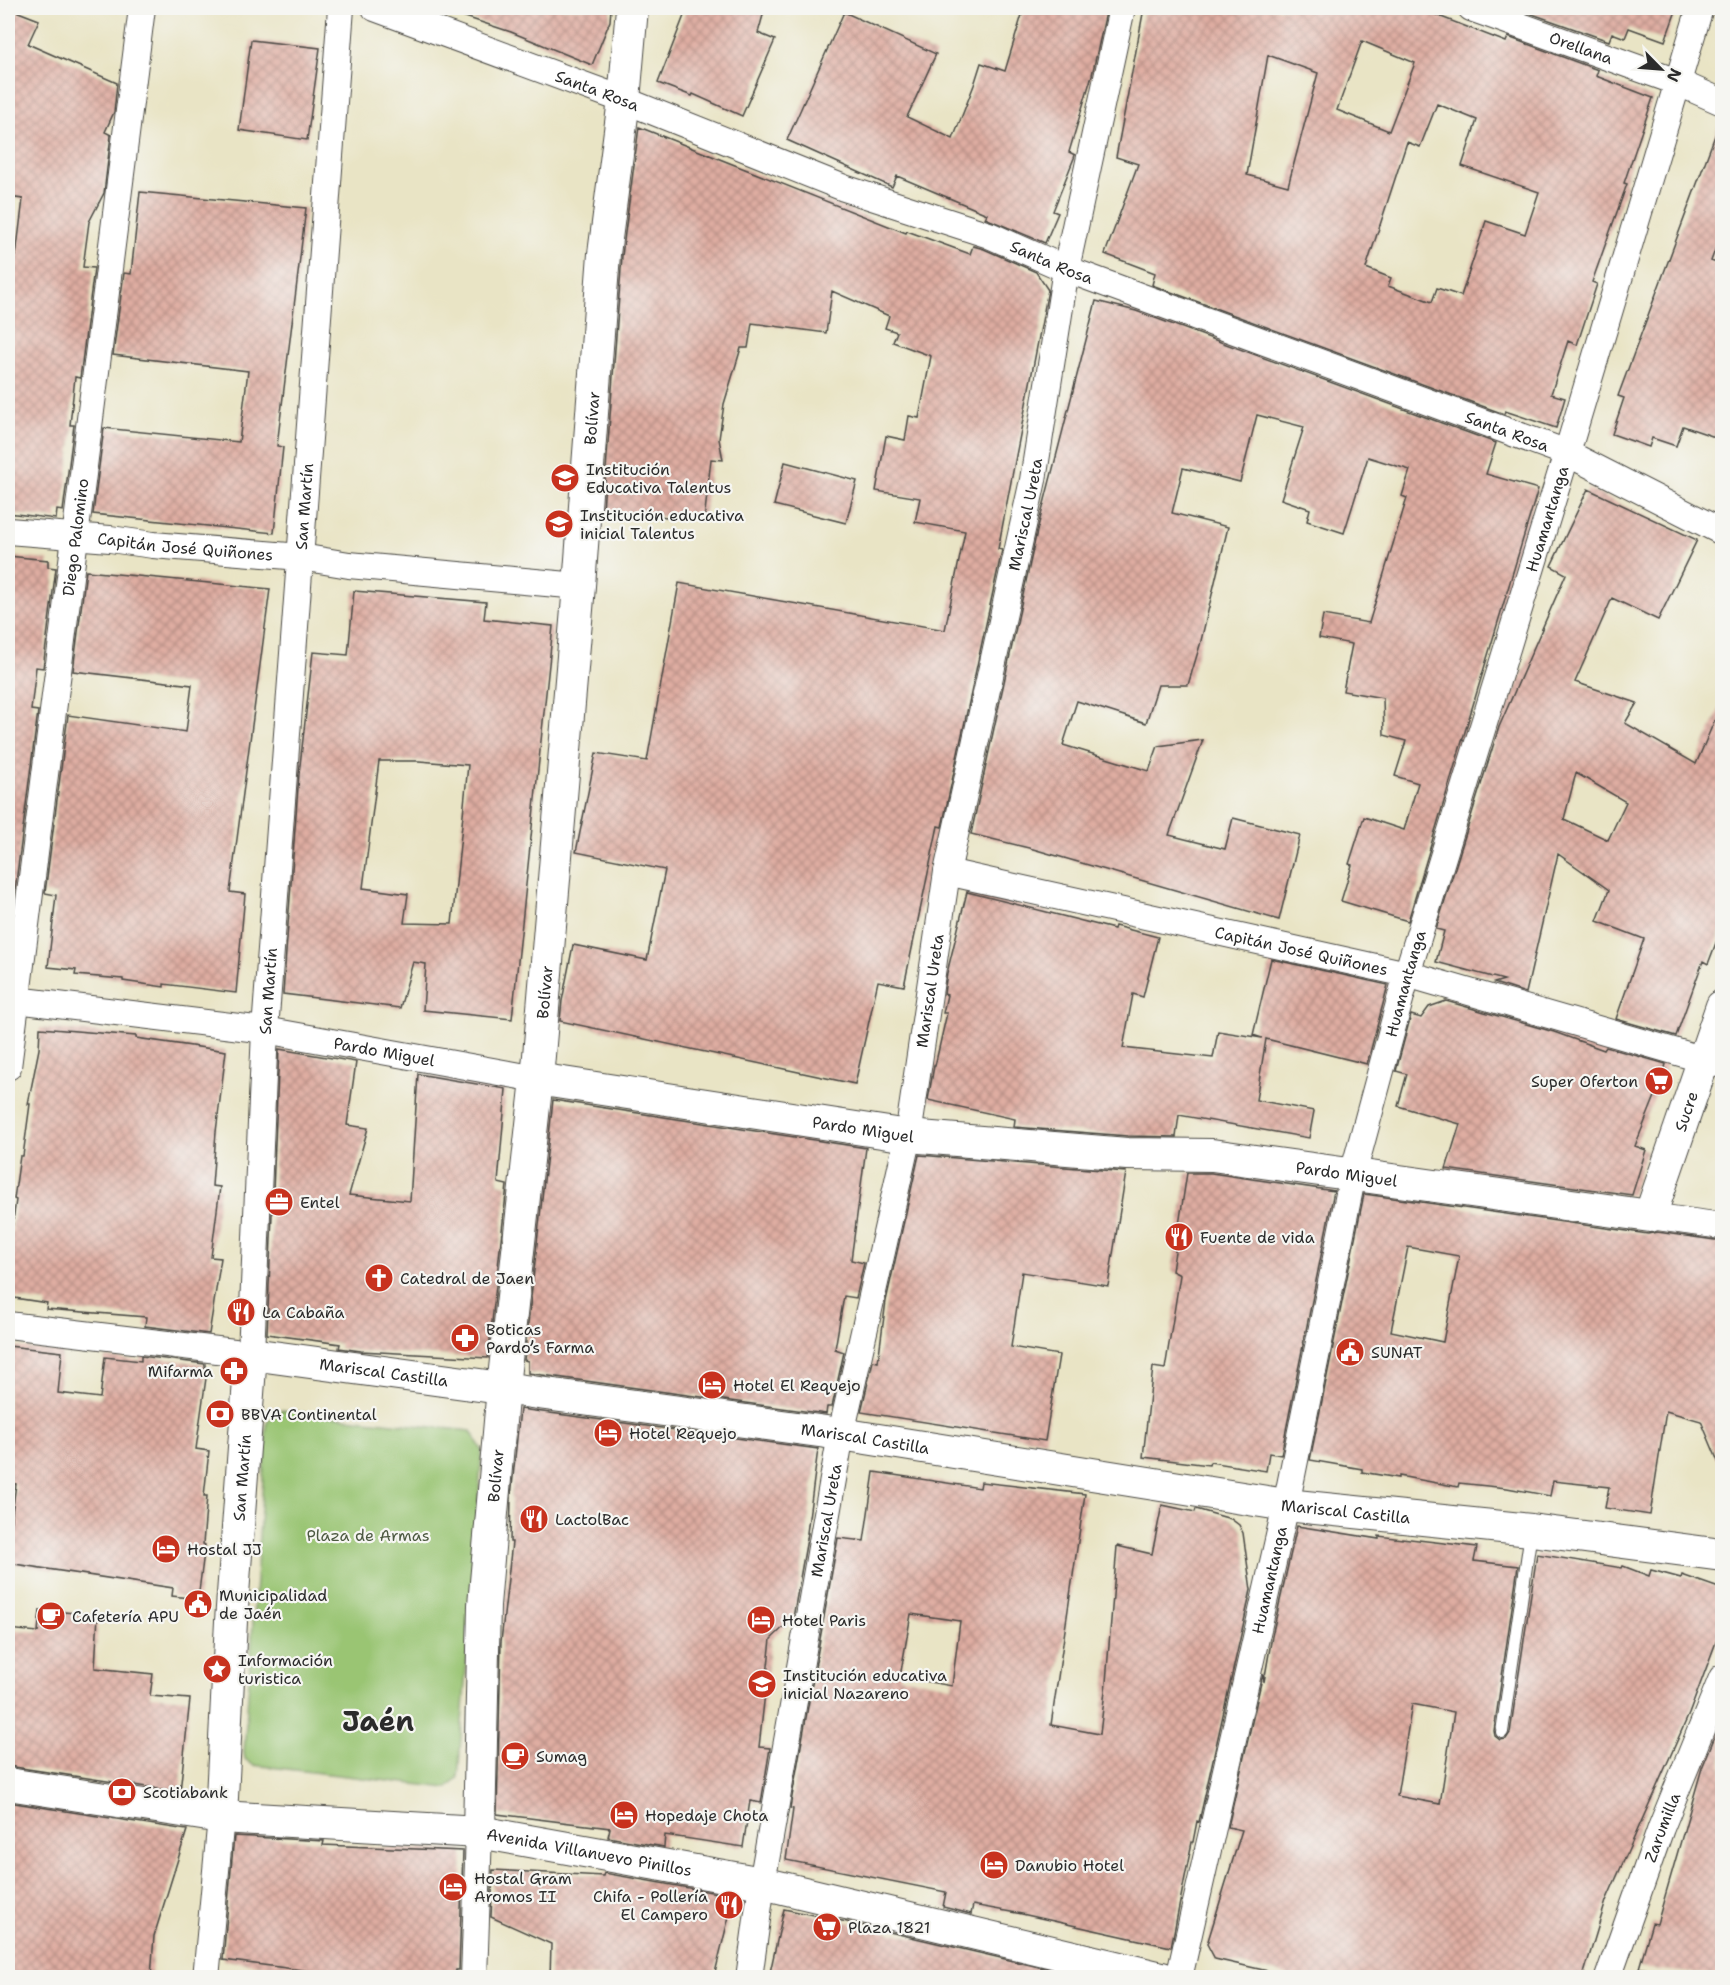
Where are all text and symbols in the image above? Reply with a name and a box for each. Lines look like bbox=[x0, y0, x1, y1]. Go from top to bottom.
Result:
street label: Orellana bbox=[1546, 27, 1616, 69]
north arrow bbox=[1631, 39, 1691, 99]
text: N bbox=[1662, 65, 1686, 85]
street label: Santa Rosa bbox=[552, 66, 642, 116]
street label: Santa Rosa bbox=[1007, 236, 1096, 289]
street label: Bolívar bbox=[580, 390, 605, 446]
street label: Santa Rosa bbox=[1462, 406, 1552, 457]
street label: Mariscal Ureta bbox=[1003, 457, 1047, 573]
place label: Institución Educativa Talentus bbox=[586, 459, 731, 498]
street label: San Martín bbox=[291, 462, 318, 551]
school or university icon: Institución Educativa Talentus bbox=[549, 462, 581, 494]
street label: Huamantanga bbox=[1521, 463, 1573, 575]
street label: Diego Palomino bbox=[58, 477, 93, 597]
place label: Institución educativa inicial Talentus bbox=[580, 505, 744, 544]
school or university icon: Institución educativa inicial Talentus bbox=[543, 508, 575, 540]
street label: Capitán José Quiñones bbox=[96, 528, 274, 566]
street label: Capitán José Quiñones bbox=[1213, 922, 1390, 980]
street label: Huamantanga bbox=[1380, 928, 1431, 1039]
street label: Mariscal Ureta bbox=[911, 933, 949, 1049]
street label: San Martín bbox=[255, 947, 282, 1035]
street label: Bolívar bbox=[532, 964, 558, 1020]
street label: Pardo Miguel bbox=[332, 1033, 437, 1071]
supermarket icon: Super Oferton bbox=[1643, 1065, 1675, 1097]
place label: Super Oferton bbox=[1531, 1071, 1638, 1092]
street label: Sucre bbox=[1670, 1089, 1703, 1134]
street label: Pardo Miguel bbox=[811, 1111, 915, 1147]
street label: Pardo Miguel bbox=[1294, 1157, 1399, 1192]
office icon: Entel bbox=[263, 1186, 295, 1218]
place label: Entel bbox=[300, 1192, 340, 1213]
restaurant icon: Fuente de vida bbox=[1163, 1221, 1195, 1253]
place label: Fuente de vida bbox=[1200, 1227, 1315, 1248]
church icon: Catedral de Jaen bbox=[363, 1262, 395, 1294]
place label: Catedral de Jaen bbox=[400, 1268, 534, 1289]
restaurant icon: La Cabaña bbox=[225, 1296, 257, 1328]
place label: La Cabaña bbox=[262, 1302, 345, 1323]
place label: Boticas Pardo’s Farma bbox=[486, 1319, 594, 1358]
pharmacy icon: Boticas Pardo’s Farma bbox=[449, 1322, 481, 1354]
public building icon: SUNAT bbox=[1334, 1336, 1366, 1368]
place label: SUNAT bbox=[1371, 1342, 1423, 1363]
street label: Mariscal Castilla bbox=[318, 1353, 449, 1392]
pharmacy icon: Mifarma bbox=[218, 1355, 250, 1387]
place label: Mifarma bbox=[148, 1361, 213, 1382]
hotel icon: Hotel El Requejo bbox=[696, 1369, 728, 1401]
place label: Hotel El Requejo bbox=[733, 1375, 861, 1396]
bank icon: BBVA Continental bbox=[204, 1398, 236, 1430]
place label: BBVA Continental bbox=[241, 1404, 377, 1425]
hotel icon: Hotel Requejo bbox=[592, 1417, 624, 1449]
street label: Mariscal Castilla bbox=[800, 1419, 931, 1459]
place label: Hotel Requejo bbox=[629, 1423, 737, 1444]
street label: San Martín bbox=[229, 1433, 256, 1522]
street label: Bolívar bbox=[483, 1448, 509, 1503]
street label: Mariscal Ureta bbox=[806, 1462, 847, 1579]
street label: Mariscal Castilla bbox=[1280, 1495, 1411, 1529]
restaurant icon: LactolBac bbox=[518, 1503, 550, 1535]
place label: LactolBac bbox=[555, 1509, 629, 1530]
street label: Huamantanga bbox=[1247, 1524, 1292, 1636]
park label: Plaza de Armas bbox=[306, 1525, 430, 1546]
hotel icon: Hostal JJ bbox=[150, 1533, 182, 1565]
place label: Hostal JJ bbox=[187, 1539, 262, 1560]
place label: Municipalidad de Jaén bbox=[219, 1585, 327, 1624]
public building icon: Municipalidad de Jaén bbox=[182, 1588, 214, 1620]
cafe icon: Cafetería APU bbox=[35, 1600, 67, 1632]
hotel icon: Hotel Paris bbox=[745, 1604, 777, 1636]
place label: Cafetería APU bbox=[72, 1606, 179, 1627]
place label: Hotel Paris bbox=[782, 1610, 866, 1631]
place label: Información turistica bbox=[238, 1650, 333, 1689]
place icon: Información turistica bbox=[201, 1653, 233, 1685]
place label: Institución educativa inicial Nazareno bbox=[783, 1665, 947, 1704]
school or university icon: Institución educativa inicial Nazareno bbox=[746, 1668, 778, 1700]
district label: Jaén bbox=[342, 1702, 414, 1740]
cafe icon: Sumag bbox=[499, 1740, 531, 1772]
place label: Sumag bbox=[536, 1746, 587, 1767]
bank icon: Scotiabank bbox=[106, 1776, 138, 1808]
place label: Scotiabank bbox=[143, 1782, 228, 1803]
street label: Zarumilla bbox=[1640, 1790, 1685, 1865]
hotel icon: Hopedaje Chota bbox=[608, 1799, 640, 1831]
place label: Hopedaje Chota bbox=[645, 1805, 768, 1826]
street label: Avenida Villanuevo Pinillos bbox=[485, 1824, 694, 1881]
hotel icon: Danubio Hotel bbox=[978, 1849, 1010, 1881]
place label: Danubio Hotel bbox=[1015, 1855, 1124, 1876]
place label: Hostal Gram Aromos II bbox=[474, 1868, 572, 1907]
hotel icon: Hostal Gram Aromos II bbox=[437, 1871, 469, 1903]
place label: Chifa - Pollería El Campero bbox=[593, 1886, 708, 1925]
restaurant icon: Chifa - Pollería El Campero bbox=[713, 1889, 745, 1921]
supermarket icon: Plaza 1821 bbox=[811, 1911, 843, 1943]
place label: Plaza 1821 bbox=[848, 1917, 930, 1938]

